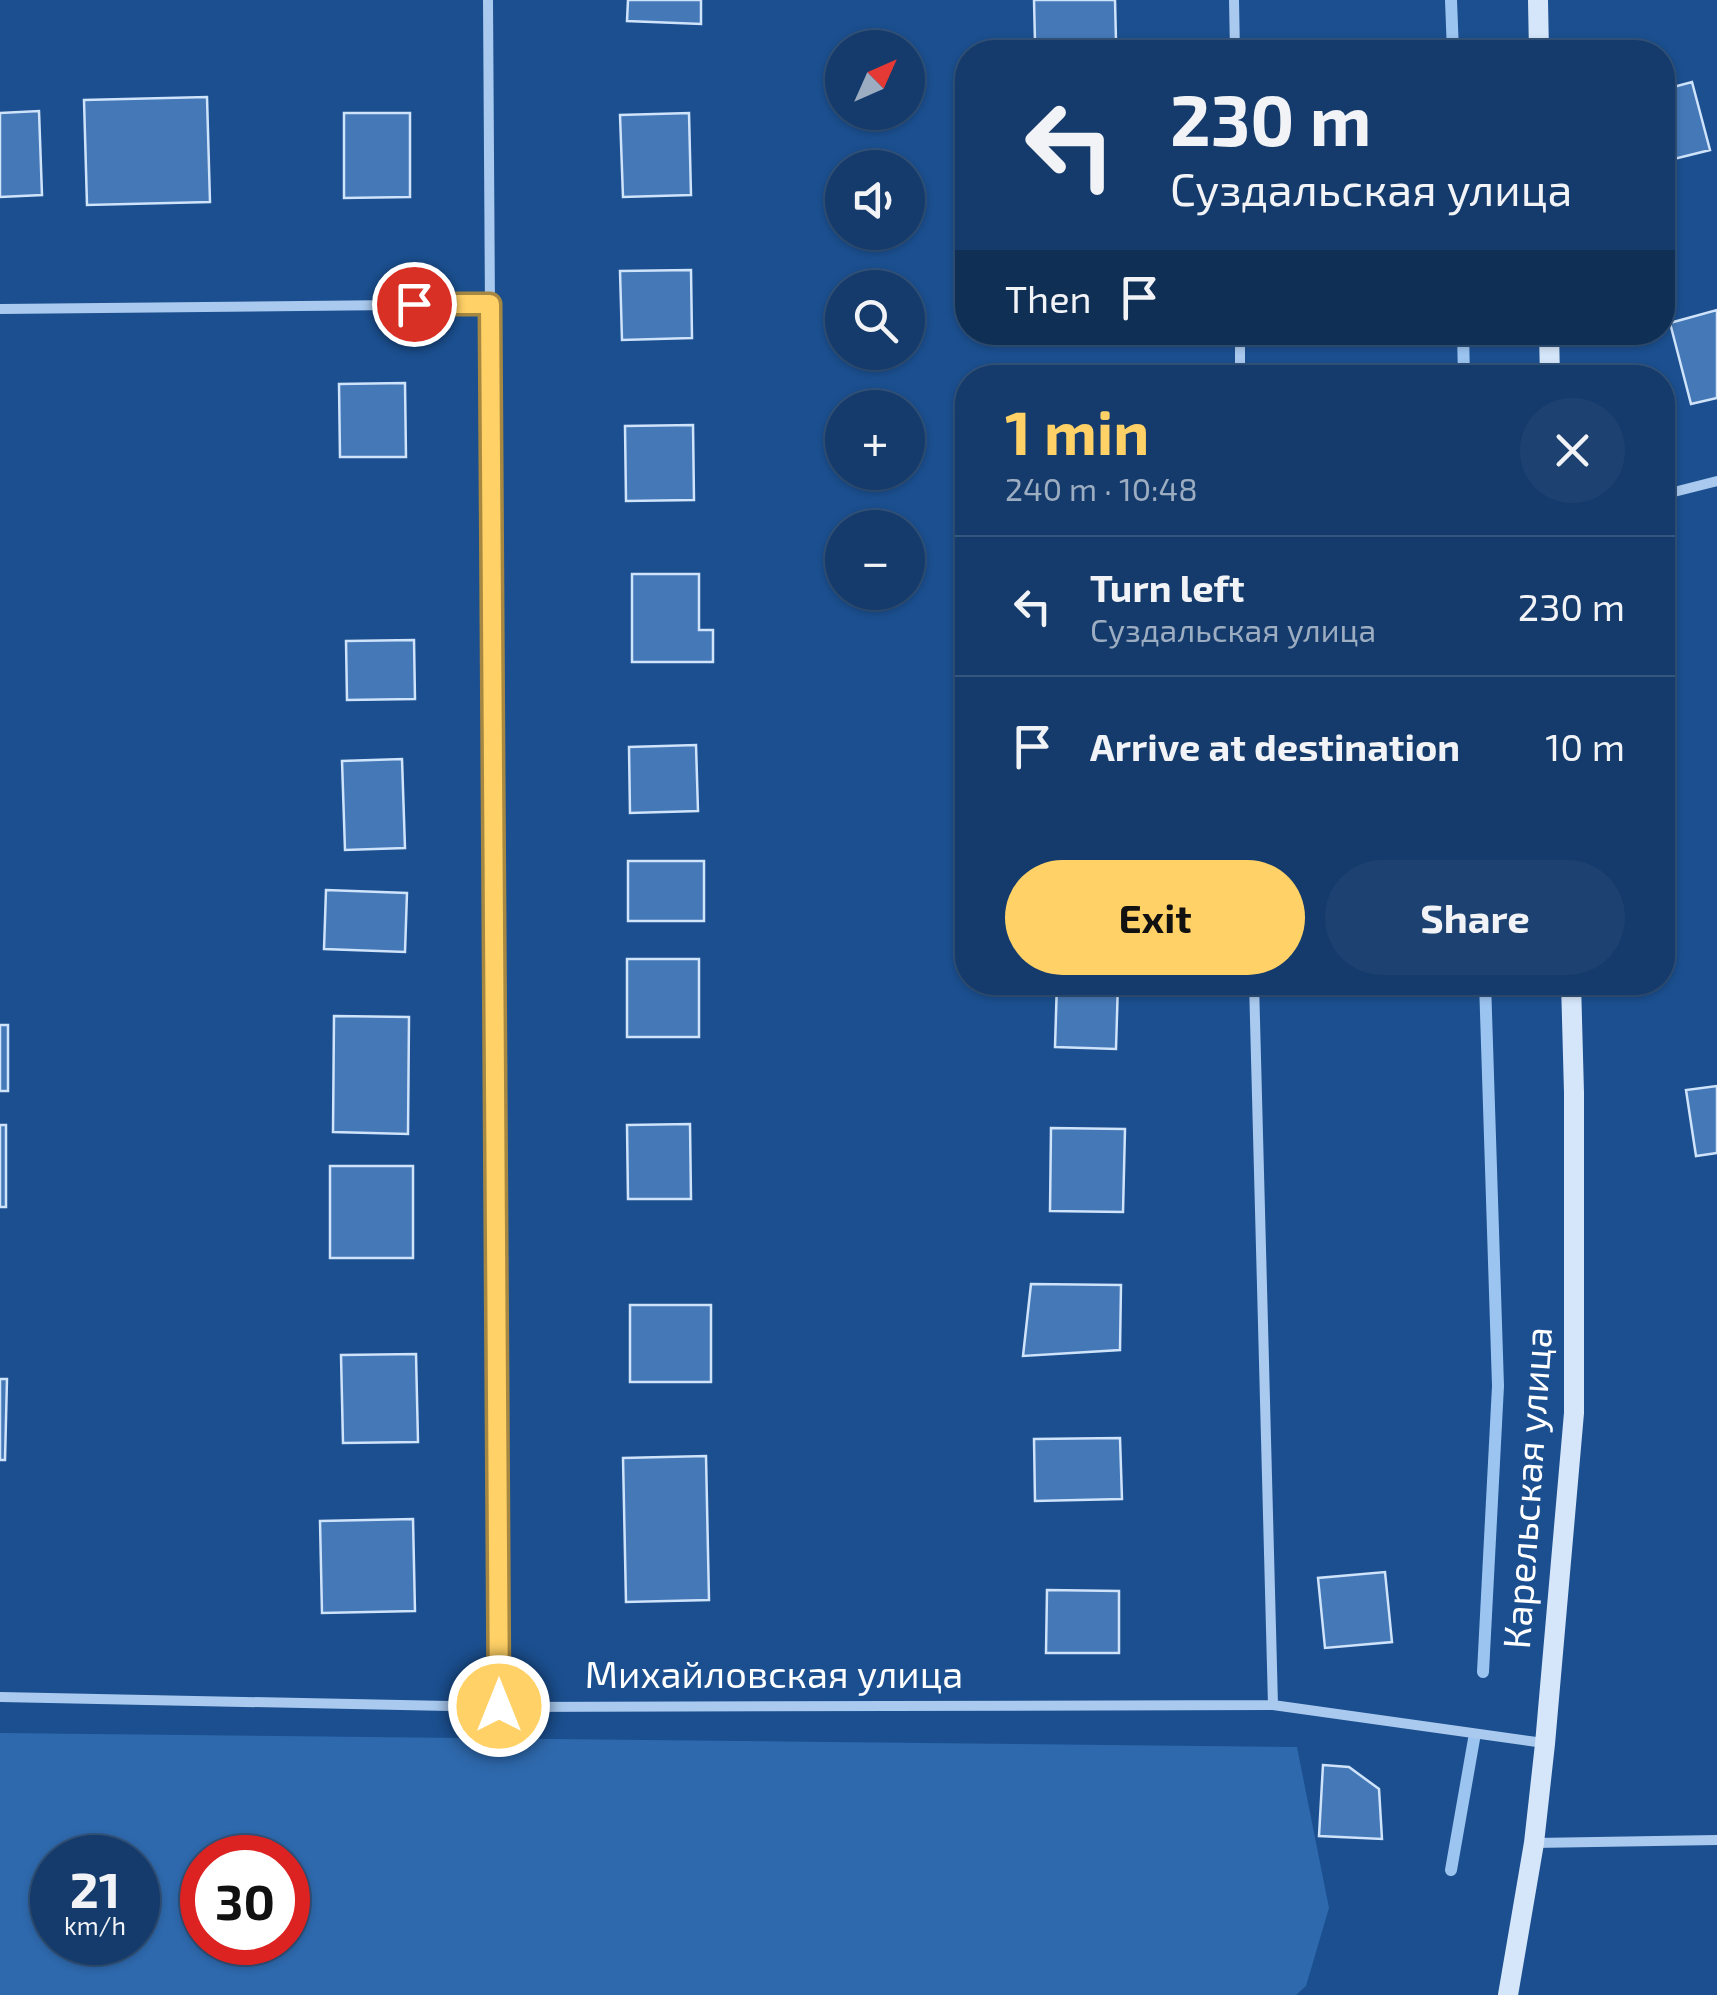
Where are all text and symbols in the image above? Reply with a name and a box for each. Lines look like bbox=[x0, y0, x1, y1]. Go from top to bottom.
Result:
north arrow bbox=[825, 30, 925, 130]
map controls bbox=[825, 30, 925, 610]
text: 230 m bbox=[1170, 76, 1371, 160]
icon: left bbox=[1005, 80, 1135, 210]
button: sound bbox=[825, 150, 925, 250]
text: Суздальская улица bbox=[1170, 161, 1572, 215]
pin bbox=[372, 262, 457, 347]
button: search bbox=[825, 270, 925, 370]
icon: arrive bbox=[1112, 270, 1167, 325]
text: Then bbox=[1005, 275, 1092, 321]
icon: arrive bbox=[387, 277, 442, 332]
button: + bbox=[825, 390, 925, 490]
text: 1 min bbox=[1005, 395, 1149, 467]
button: close bbox=[1520, 398, 1625, 503]
text: 240 m · 10:48 bbox=[1005, 469, 1198, 507]
button: − bbox=[825, 510, 925, 610]
text: Turn left bbox=[1090, 564, 1245, 610]
icon: left bbox=[1005, 579, 1060, 634]
text: 230 m bbox=[1518, 583, 1625, 629]
text: Суздальская улица bbox=[1090, 610, 1376, 648]
icon: arrive bbox=[1005, 719, 1060, 774]
text: Arrive at destination bbox=[1090, 723, 1460, 769]
text: 10 m bbox=[1545, 723, 1625, 769]
button: Exit bbox=[1005, 860, 1305, 975]
button: Share bbox=[1325, 860, 1625, 975]
street label: Карельская улица bbox=[1492, 1325, 1560, 1650]
street label: Михайловская улица bbox=[585, 1650, 963, 1696]
position arrow bbox=[447, 1654, 551, 1758]
speed limit sign: 30 bbox=[180, 1835, 310, 1965]
text: 21 bbox=[70, 1858, 120, 1918]
text: km/h bbox=[64, 1910, 126, 1940]

